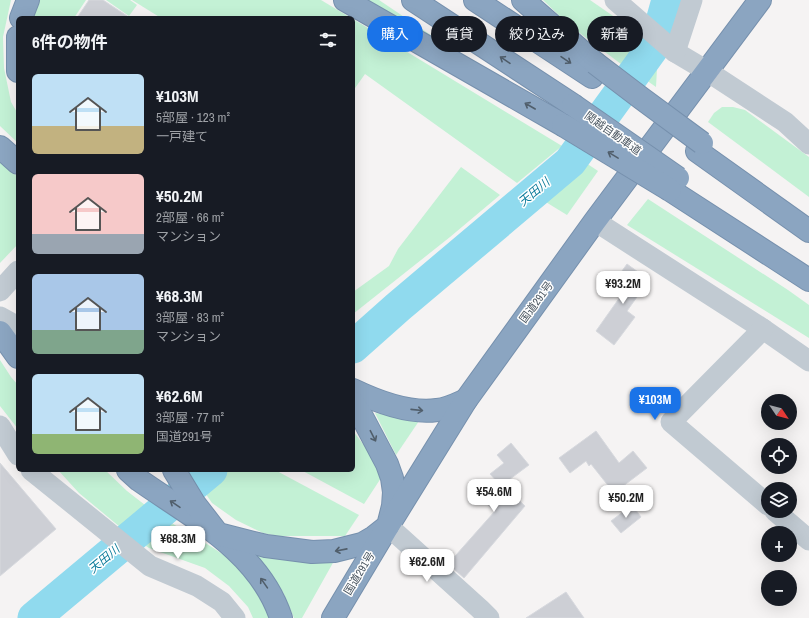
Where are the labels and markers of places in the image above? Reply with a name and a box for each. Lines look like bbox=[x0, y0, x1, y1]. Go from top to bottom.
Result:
pin: ¥93.2M bbox=[590, 271, 656, 305]
pin: ¥103M bbox=[627, 387, 683, 421]
pin: ¥54.6M bbox=[461, 479, 527, 513]
pin: ¥50.2M bbox=[593, 485, 659, 519]
pin: ¥68.3M bbox=[145, 526, 211, 560]
pin: ¥62.6M bbox=[394, 549, 460, 583]

